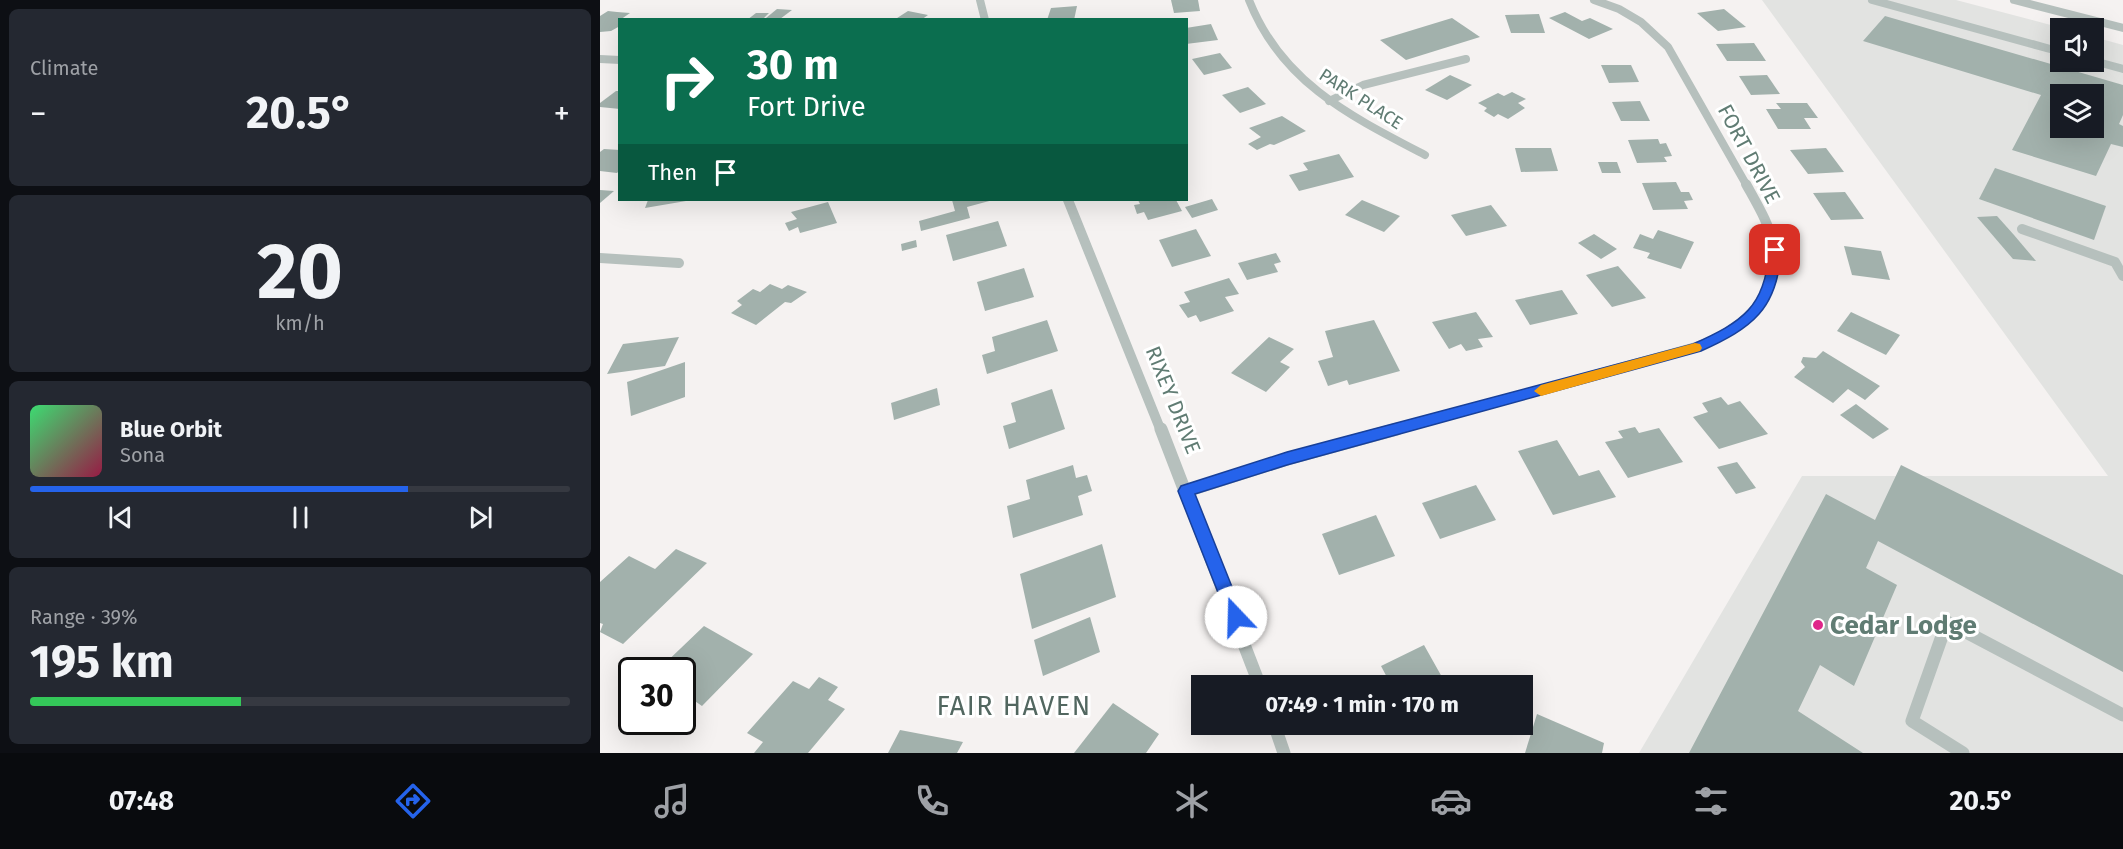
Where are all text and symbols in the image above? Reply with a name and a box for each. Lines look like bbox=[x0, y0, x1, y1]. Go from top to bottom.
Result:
map controls bbox=[2050, 18, 2104, 138]
button: sound bbox=[2050, 18, 2104, 72]
text: 30 m bbox=[747, 40, 839, 90]
icon: right bbox=[648, 42, 726, 120]
text: Climate bbox=[30, 56, 98, 80]
street label: PARK PLACE bbox=[1315, 64, 1407, 134]
button: layers bbox=[2050, 84, 2104, 138]
text: 20.5° bbox=[246, 86, 354, 140]
text: Fort Drive bbox=[747, 91, 866, 123]
text: − bbox=[30, 94, 47, 134]
text: + bbox=[554, 94, 570, 134]
street label: FORT DRIVE bbox=[1712, 100, 1786, 208]
icon: arrive bbox=[709, 156, 742, 189]
text: Then bbox=[648, 159, 697, 186]
pin bbox=[1749, 224, 1800, 275]
text: 20 bbox=[257, 225, 343, 319]
icon: arrive bbox=[1758, 233, 1791, 266]
text: km/h bbox=[275, 311, 325, 335]
street label: RIXEY DRIVE bbox=[1140, 342, 1206, 458]
text: Blue Orbit bbox=[120, 416, 222, 443]
text: Sona bbox=[120, 443, 165, 467]
icon: previous bbox=[104, 501, 137, 534]
icon: pause bbox=[284, 501, 317, 534]
icon: next bbox=[464, 501, 497, 534]
position arrow bbox=[1204, 585, 1268, 649]
text: Range · 39% bbox=[30, 605, 138, 629]
place label: Cedar Lodge bbox=[1830, 610, 1977, 641]
marker: Cedar Lodge bbox=[1811, 618, 1825, 632]
text: 195 km bbox=[30, 635, 174, 689]
speed limit sign: 30 bbox=[618, 657, 696, 735]
district label: FAIR HAVEN bbox=[936, 690, 1092, 722]
text: 07:49 · 1 min · 170 m bbox=[1265, 691, 1459, 718]
icon: directions bbox=[392, 780, 434, 822]
icon: music bbox=[651, 780, 693, 822]
icon: phone bbox=[911, 780, 953, 822]
icon: climate bbox=[1171, 780, 1213, 822]
icon: car bbox=[1430, 780, 1472, 822]
icon: filters bbox=[1690, 780, 1732, 822]
text: 07:48 bbox=[109, 785, 174, 817]
text: 20.5° bbox=[1949, 785, 2014, 817]

